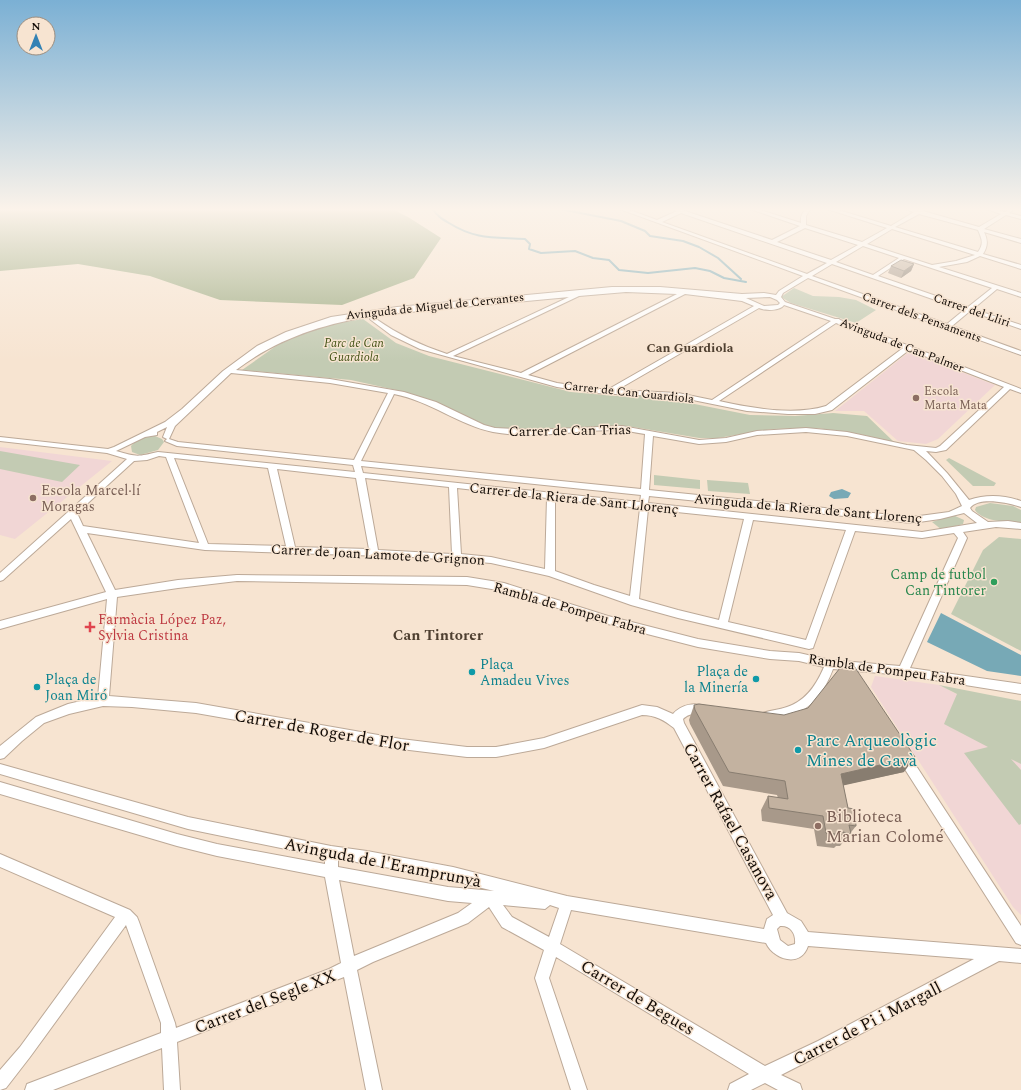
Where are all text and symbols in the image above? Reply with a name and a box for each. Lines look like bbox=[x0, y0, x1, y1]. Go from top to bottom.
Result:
north arrow bbox=[16, 16, 56, 56]
text: N bbox=[32, 18, 41, 35]
street label: Carrer dels Pensaments bbox=[860, 287, 984, 348]
street label: Avinguda de Miguel de Cervantes bbox=[345, 288, 525, 325]
street label: Carrer del Lliri bbox=[931, 288, 1013, 333]
street label: Avinguda de Can Palmer bbox=[837, 313, 967, 378]
park label: Parc de Can Guardiola bbox=[324, 334, 385, 367]
district label: Can Guardiola bbox=[647, 338, 734, 358]
street label: Carrer de Can Guardiola bbox=[563, 376, 695, 409]
place label: Escola Marta Mata bbox=[924, 382, 987, 415]
marker: Escola Marta Mata bbox=[911, 393, 921, 403]
street label: Carrer de Can Trias bbox=[509, 419, 631, 442]
street label: Carrer de la Riera de Sant Llorenç bbox=[468, 477, 680, 520]
place label: Escola Marcel·lí Moragas bbox=[41, 480, 141, 517]
street label: Avinguda de la Riera de Sant Llorenç bbox=[693, 488, 923, 529]
marker: Escola Marcel·lí Moragas bbox=[28, 493, 38, 503]
street label: Carrer de Joan Lamote de Grignon bbox=[271, 538, 485, 571]
place label: Camp de futbol Can Tintorer bbox=[890, 564, 986, 601]
street label: Rambla de Pompeu Fabra bbox=[491, 577, 649, 640]
marker: Camp de futbol Can Tintorer bbox=[989, 577, 999, 587]
place label: Farmàcia López Paz, Sylvia Cristina bbox=[98, 609, 226, 646]
marker: Farmàcia López Paz, Sylvia Cristina bbox=[85, 622, 95, 632]
district label: Can Tintorer bbox=[393, 624, 484, 647]
street label: Rambla de Pompeu Fabra bbox=[807, 648, 967, 691]
place label: Plaça Amadeu Vives bbox=[480, 654, 570, 691]
place label: Plaça de la Minería bbox=[684, 661, 748, 698]
marker: Plaça Amadeu Vives bbox=[467, 667, 477, 677]
place label: Plaça de Joan Miró bbox=[45, 669, 107, 706]
marker: Plaça de la Minería bbox=[751, 674, 761, 684]
marker: Plaça de Joan Miró bbox=[32, 682, 42, 692]
street label: Carrer de Roger de Flor bbox=[232, 703, 412, 759]
place label: Parc Arqueològic Mines de Gavà bbox=[806, 728, 937, 774]
street label: Carrer Rafael Casanova bbox=[676, 738, 785, 906]
marker: Parc Arqueològic Mines de Gavà bbox=[793, 745, 803, 755]
place label: Biblioteca Marian Colomé bbox=[826, 804, 944, 850]
marker: Biblioteca Marian Colomé bbox=[813, 821, 823, 831]
street label: Avinguda de l'Eramprunyà bbox=[282, 831, 484, 895]
street label: Carrer de Begues bbox=[575, 953, 700, 1042]
street label: Carrer del Segle XX bbox=[191, 963, 340, 1041]
street label: Carrer de Pi i Margall bbox=[788, 975, 946, 1073]

